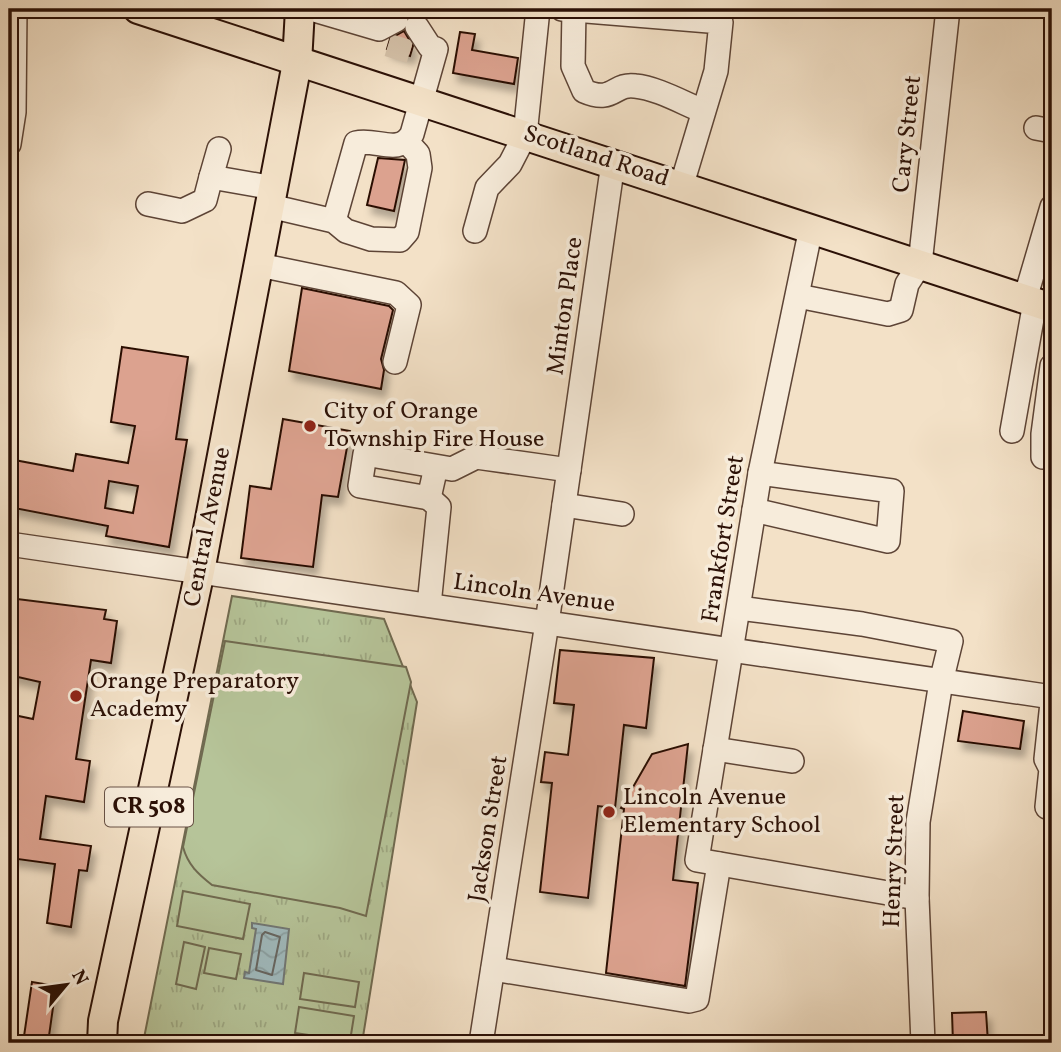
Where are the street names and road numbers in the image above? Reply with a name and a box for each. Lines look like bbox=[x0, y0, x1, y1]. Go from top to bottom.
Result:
street label: Cary Street bbox=[885, 74, 931, 194]
street label: Scotland Road bbox=[519, 117, 673, 197]
street label: Minton Place bbox=[539, 235, 593, 377]
street label: Central Avenue bbox=[176, 444, 240, 610]
street label: Frankfort Street bbox=[694, 453, 754, 625]
street label: Lincoln Avenue bbox=[451, 566, 617, 622]
street label: Jackson Street bbox=[461, 753, 517, 905]
road number: CR 508 bbox=[105, 788, 193, 827]
street label: Henry Street bbox=[876, 794, 914, 928]

